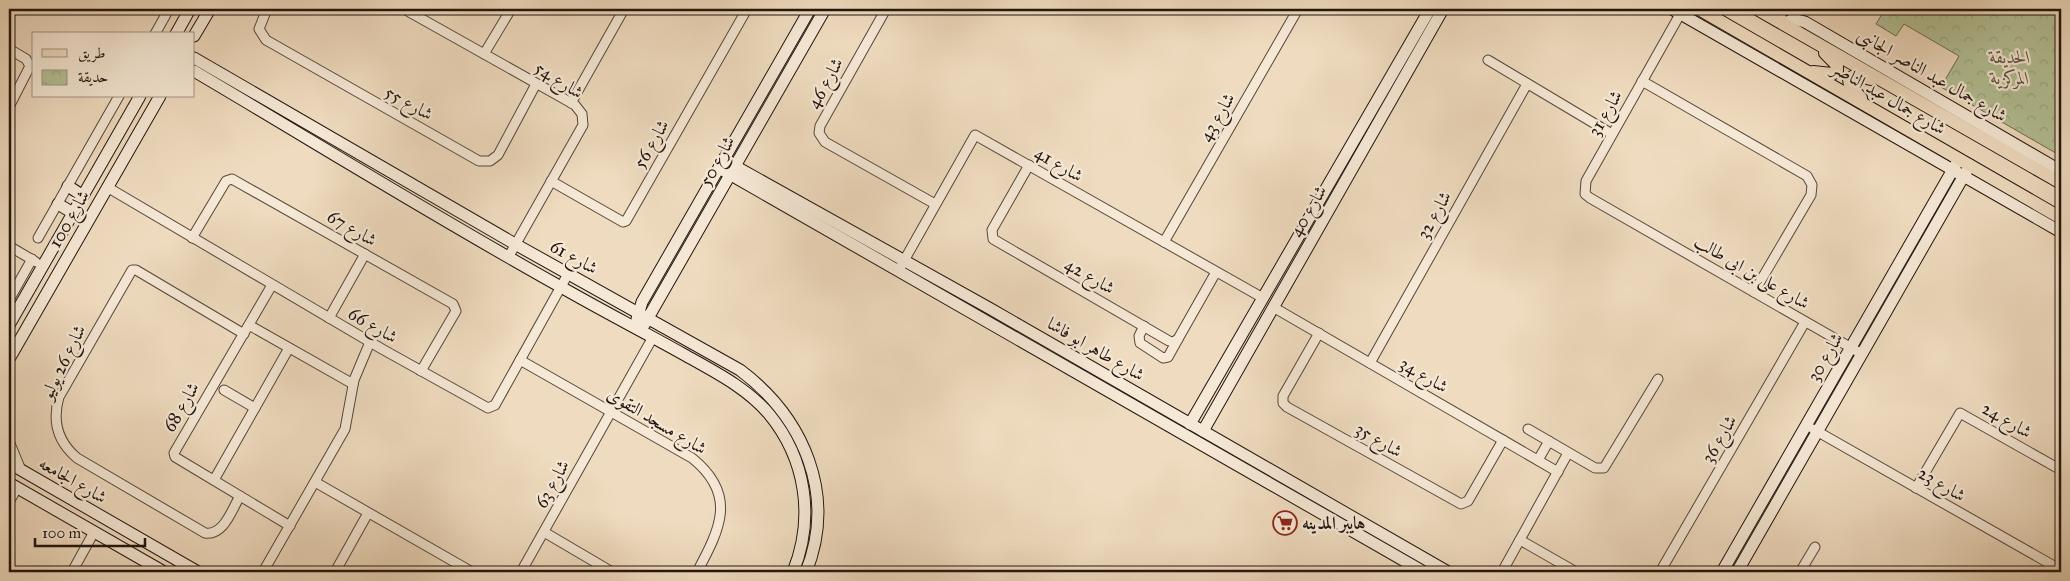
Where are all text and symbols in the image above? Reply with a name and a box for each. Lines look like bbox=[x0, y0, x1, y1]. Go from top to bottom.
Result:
street label: شارع جمال عبد الناصر الجانبى bbox=[1853, 23, 2011, 127]
legend bbox=[32, 32, 195, 98]
text: طريق bbox=[78, 44, 105, 63]
park label: الحديقة المركزية bbox=[1988, 46, 2030, 90]
street label: شارع 46 bbox=[802, 54, 851, 114]
street label: شارع 54 bbox=[529, 57, 587, 107]
street label: شارع جمال عبد الناصر bbox=[1828, 57, 1950, 139]
text: حديقة bbox=[78, 68, 108, 86]
street label: شارع 55 bbox=[379, 81, 437, 129]
street label: شارع 31 bbox=[1583, 86, 1630, 142]
street label: شارع 43 bbox=[1194, 89, 1243, 147]
street label: شارع 56 bbox=[628, 116, 677, 174]
street label: شارع 50 bbox=[694, 132, 743, 192]
street label: شارع 41 bbox=[1029, 141, 1087, 190]
street label: شارع 40 bbox=[1285, 181, 1335, 243]
street label: شارع 100 bbox=[44, 186, 98, 254]
street label: شارع 32 bbox=[1412, 187, 1460, 245]
street label: شارع 67 bbox=[321, 205, 381, 254]
street label: شارع على بن ابى طالب bbox=[1688, 230, 1814, 317]
street label: شارع 61 bbox=[544, 235, 602, 283]
street label: شارع 42 bbox=[1059, 253, 1119, 302]
street label: شارع 66 bbox=[342, 302, 402, 351]
street label: شارع طاهر ابو فاشا bbox=[1041, 312, 1149, 389]
street label: شارع 26 يوليو bbox=[35, 321, 94, 407]
street label: شارع 30 bbox=[1802, 329, 1851, 387]
street label: شارع 34 bbox=[1394, 352, 1452, 401]
street label: شارع 68 bbox=[158, 378, 207, 438]
street label: شارع مسجد التقوى bbox=[601, 383, 711, 463]
street label: شارع 24 bbox=[1976, 397, 2036, 446]
street label: شارع 36 bbox=[1697, 411, 1745, 469]
street label: شارع 35 bbox=[1350, 418, 1406, 466]
street label: شارع الجامعه bbox=[33, 452, 111, 512]
street label: شارع 63 bbox=[530, 456, 578, 514]
street label: شارع 23 bbox=[1912, 462, 1970, 510]
supermarket icon: هايبر المدينه bbox=[1272, 510, 1298, 536]
place label: هايبر المدينه bbox=[1302, 512, 1365, 534]
scale bar bbox=[35, 516, 145, 548]
text: 100 m bbox=[42, 524, 82, 542]

